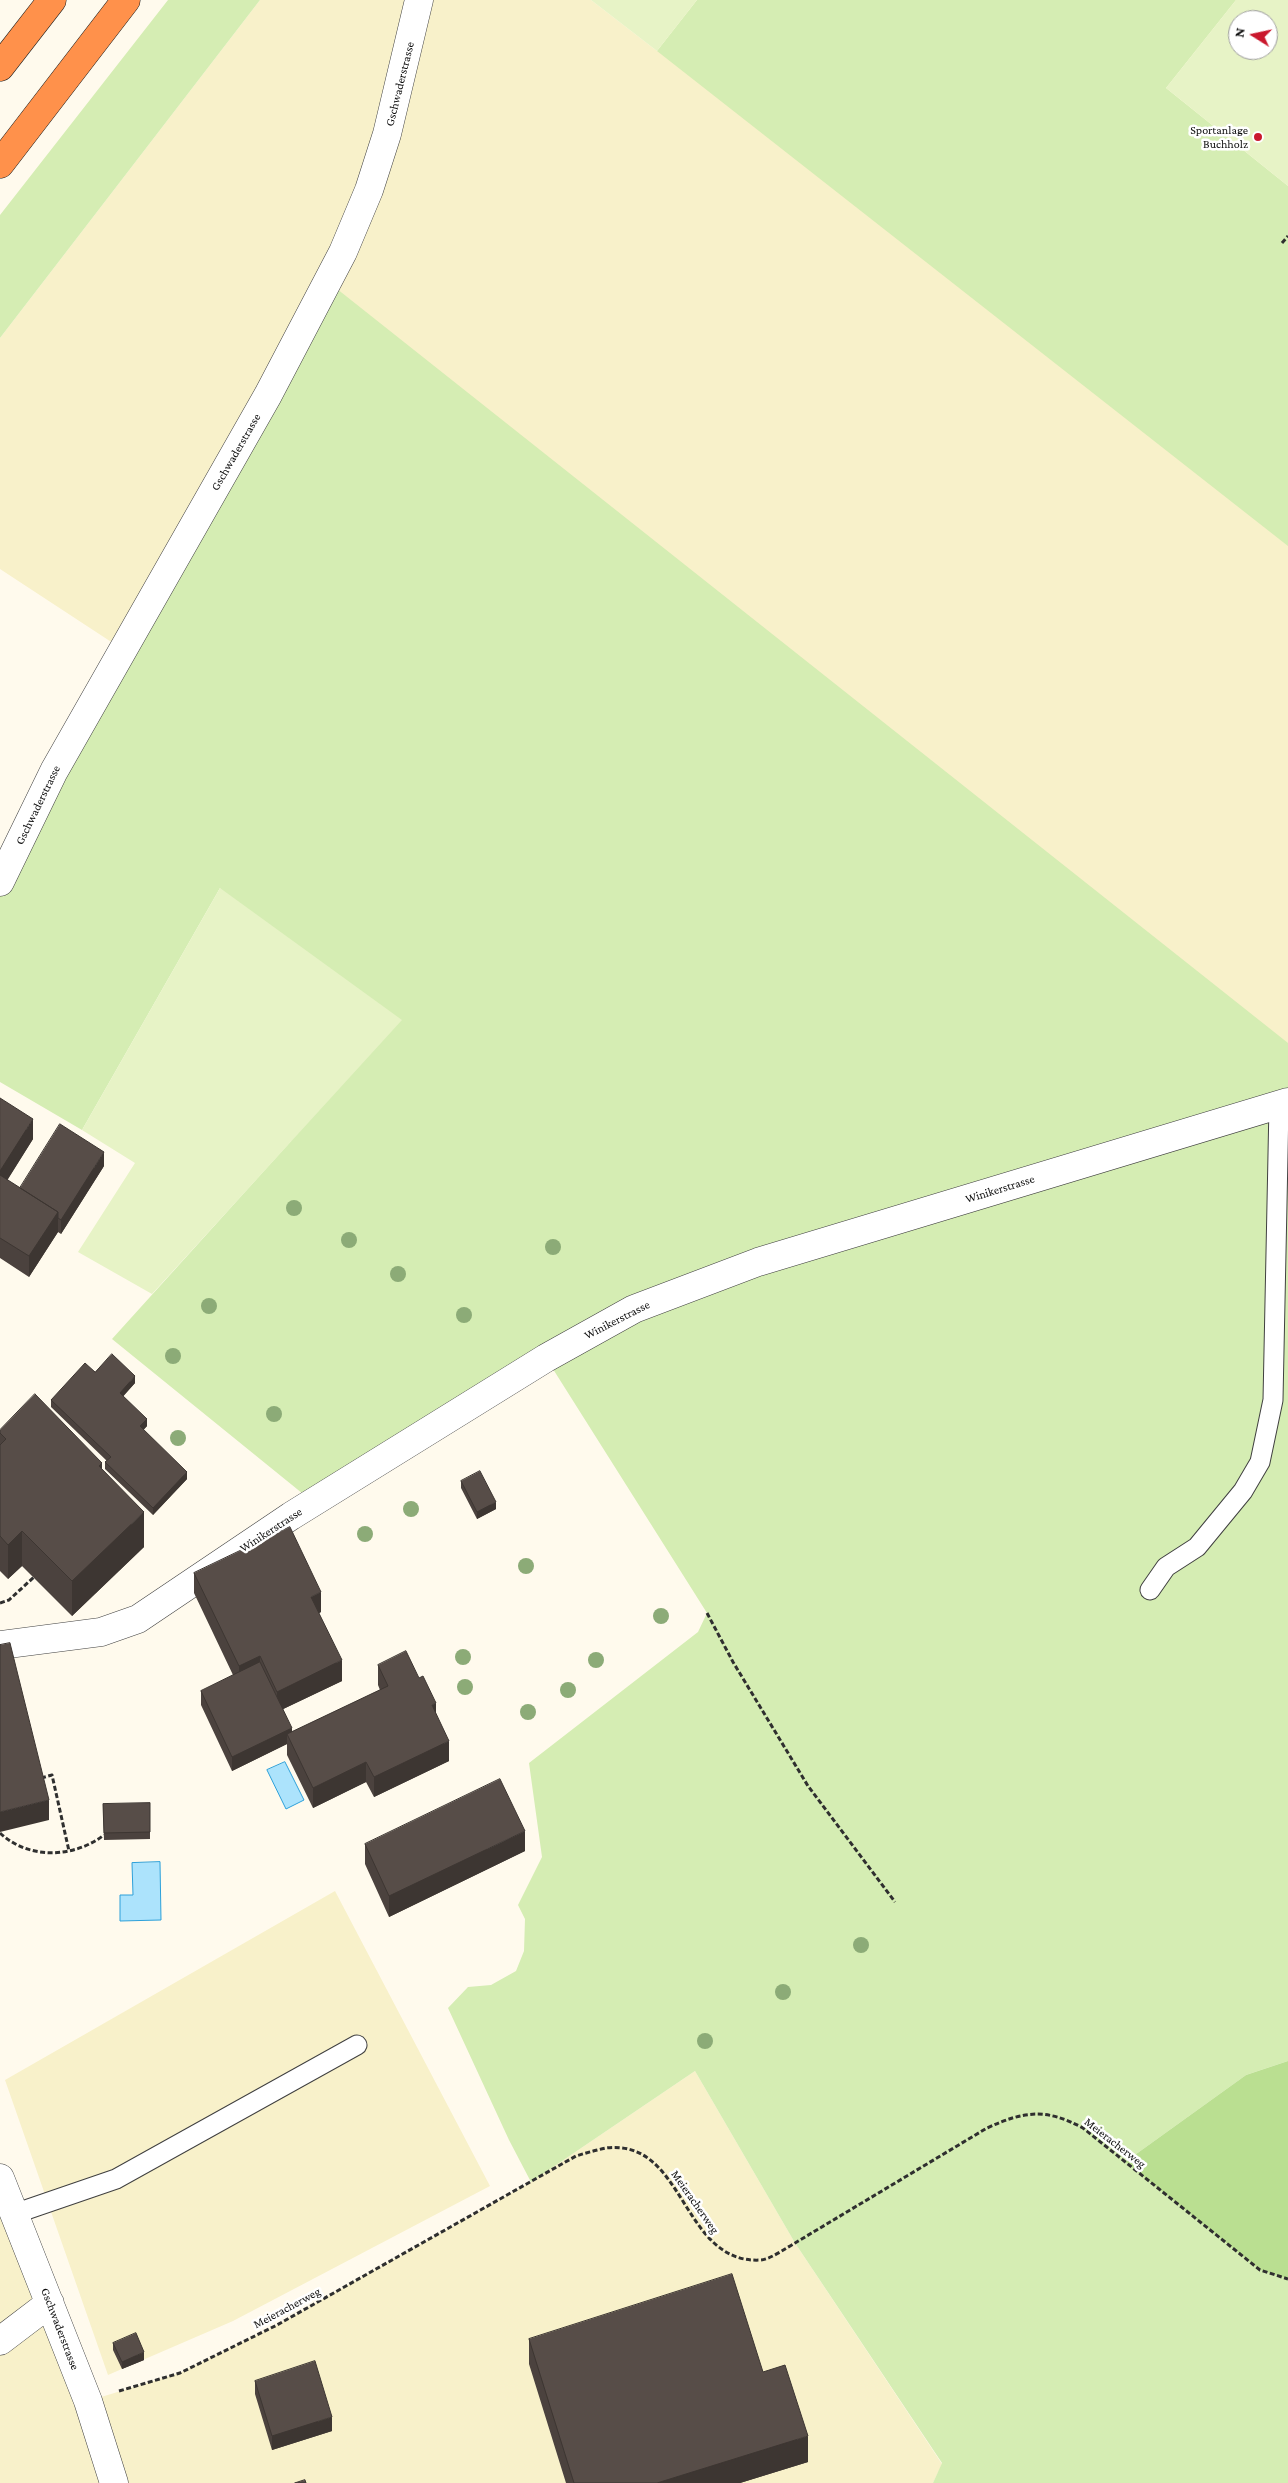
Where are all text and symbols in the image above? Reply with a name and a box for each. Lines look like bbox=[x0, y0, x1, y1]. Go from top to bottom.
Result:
north arrow bbox=[1228, 10, 1278, 60]
text: N bbox=[1231, 26, 1248, 39]
street label: Gschwaderstrasse bbox=[383, 40, 417, 128]
place label: Sportanlage Buchholz bbox=[1190, 123, 1248, 151]
marker: Sportanlage Buchholz bbox=[1252, 131, 1264, 143]
street label: Gschwaderstrasse bbox=[208, 411, 264, 493]
street label: Gschwaderstrasse bbox=[13, 763, 63, 847]
street label: Winikerstrasse bbox=[964, 1172, 1036, 1206]
street label: Winikerstrasse bbox=[582, 1297, 652, 1343]
street label: Winikerstrasse bbox=[237, 1504, 305, 1556]
street label: Meieracherweg bbox=[1081, 2115, 1149, 2171]
street label: Meieracherweg bbox=[668, 2168, 722, 2236]
street label: Meieracherweg bbox=[251, 2284, 323, 2332]
street label: Gschwaderstrasse bbox=[38, 2286, 82, 2372]

